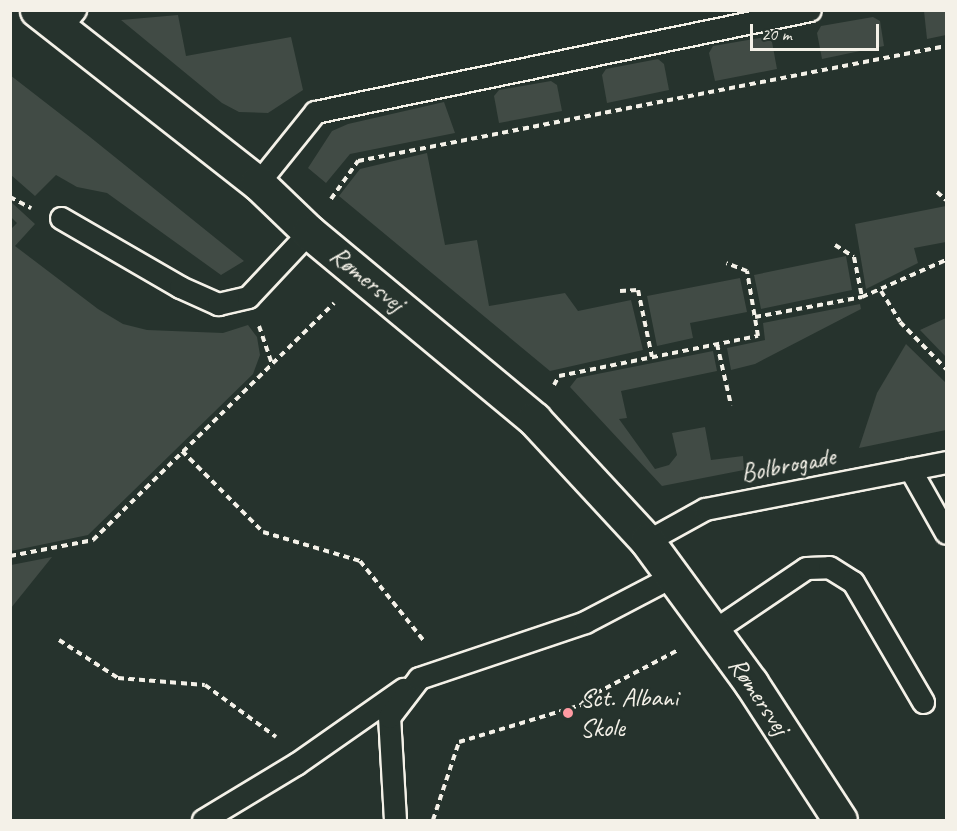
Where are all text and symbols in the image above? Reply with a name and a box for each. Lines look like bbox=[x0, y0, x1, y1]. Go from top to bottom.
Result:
scale bar bbox=[753, 12, 882, 50]
text: 20 m bbox=[761, 23, 792, 45]
street label: Rømersvej bbox=[323, 240, 411, 318]
street label: Bolbrogade bbox=[738, 441, 838, 489]
street label: Rømersvej bbox=[722, 651, 796, 741]
place label: Sct. Albani Skole bbox=[580, 682, 678, 744]
marker: Sct. Albani Skole bbox=[561, 706, 575, 720]

